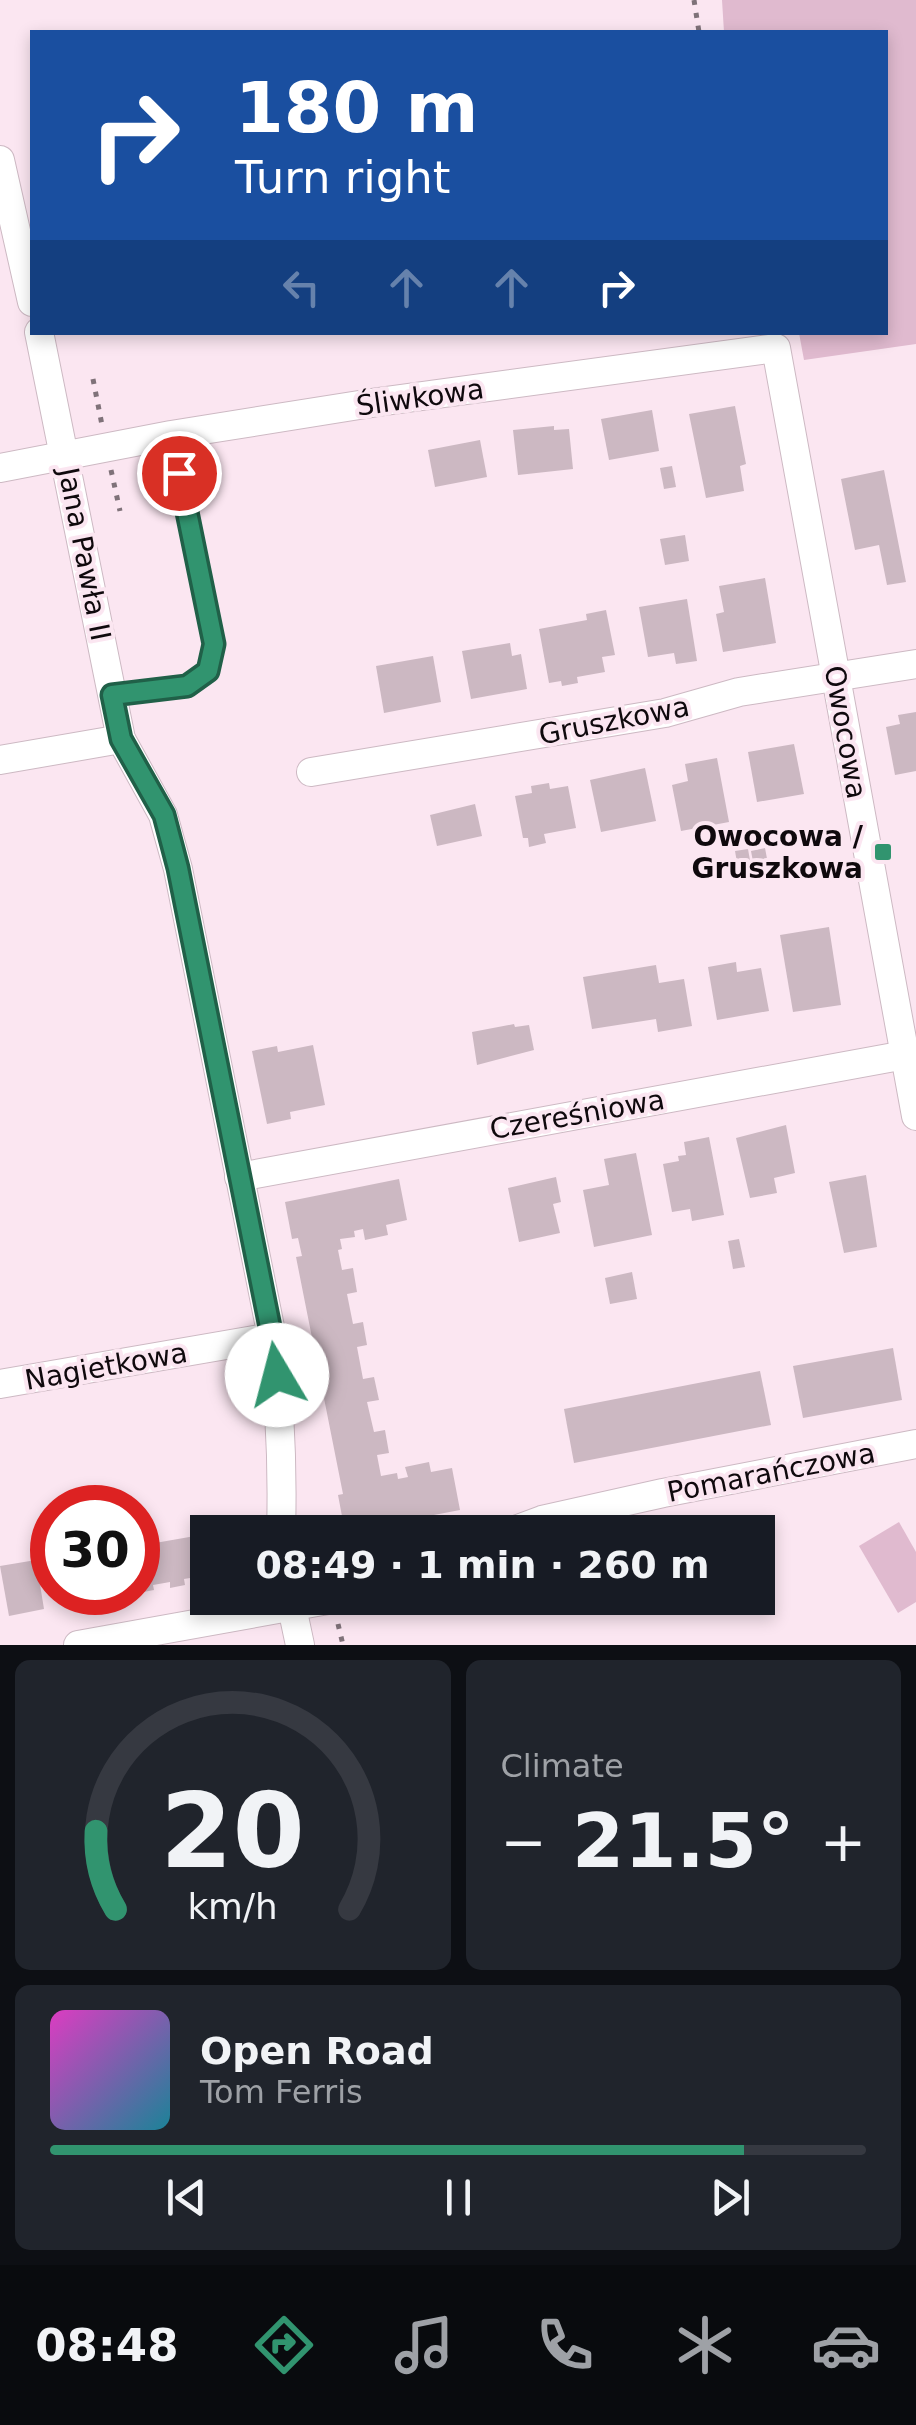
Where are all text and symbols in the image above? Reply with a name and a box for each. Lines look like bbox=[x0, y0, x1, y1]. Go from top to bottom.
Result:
text: 180 m bbox=[235, 67, 478, 149]
icon: right bbox=[70, 70, 200, 200]
text: Turn right bbox=[235, 151, 450, 204]
icon: left bbox=[274, 260, 329, 315]
icon: ahead bbox=[379, 260, 434, 315]
icon: ahead bbox=[484, 260, 539, 315]
icon: right bbox=[589, 260, 644, 315]
street label: Śliwkowa bbox=[354, 371, 486, 423]
pin bbox=[137, 431, 222, 516]
icon: arrive bbox=[152, 446, 207, 501]
street label: Jana Pawła II bbox=[51, 463, 117, 643]
street label: Owocowa bbox=[818, 663, 873, 801]
street label: Gruszkowa bbox=[536, 690, 692, 751]
place label: Owocowa / Gruszkowa bbox=[691, 820, 864, 885]
marker: Owocowa / Gruszkowa bbox=[872, 841, 894, 863]
street label: Czereśniowa bbox=[487, 1083, 667, 1146]
position arrow bbox=[225, 1323, 329, 1427]
street label: Nagietkowa bbox=[22, 1336, 190, 1397]
street label: Pomarańczowa bbox=[664, 1436, 878, 1509]
speed limit sign: 30 bbox=[30, 1485, 160, 1615]
text: 08:49 · 1 min · 260 m bbox=[255, 1543, 710, 1587]
text: Climate bbox=[501, 1747, 624, 1785]
text: 20 bbox=[160, 1770, 305, 1892]
text: 21.5° bbox=[572, 1797, 795, 1885]
text: − bbox=[501, 1810, 547, 1874]
text: + bbox=[820, 1810, 866, 1874]
text: km/h bbox=[188, 1886, 278, 1927]
text: Open Road bbox=[200, 2029, 434, 2073]
text: Tom Ferris bbox=[200, 2073, 363, 2111]
icon: previous bbox=[159, 2170, 214, 2225]
icon: pause bbox=[431, 2170, 486, 2225]
icon: next bbox=[703, 2170, 758, 2225]
icon: directions bbox=[249, 2310, 319, 2380]
icon: music bbox=[389, 2310, 459, 2380]
icon: phone bbox=[530, 2310, 600, 2380]
icon: climate bbox=[670, 2310, 740, 2380]
icon: car bbox=[811, 2310, 881, 2380]
text: 08:48 bbox=[35, 2319, 178, 2372]

